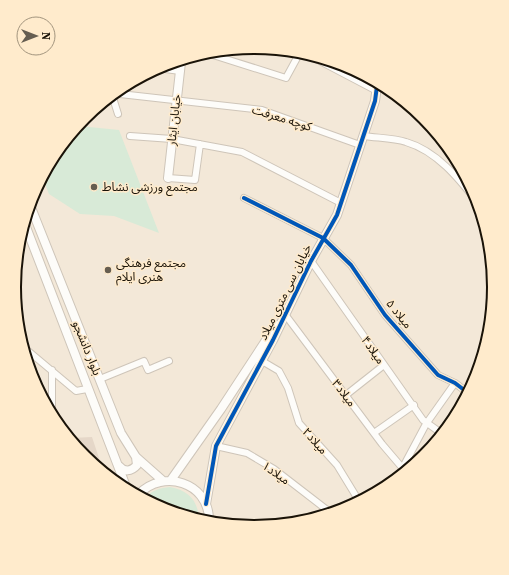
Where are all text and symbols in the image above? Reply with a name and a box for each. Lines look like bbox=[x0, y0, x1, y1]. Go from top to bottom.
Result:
north arrow bbox=[16, 16, 56, 56]
text: N bbox=[38, 32, 53, 40]
street label: خیابان ایثار bbox=[163, 94, 185, 147]
street label: کوچه معرفت bbox=[250, 101, 315, 135]
place label: مجتمع ورزشی نشاط bbox=[102, 179, 198, 196]
marker: مجتمع ورزشی نشاط bbox=[89, 182, 99, 192]
street label: خیابان سی متری میلاد bbox=[255, 241, 315, 343]
place label: مجتمع فرهنگی هنری ایلام bbox=[116, 255, 186, 286]
marker: مجتمع فرهنگی هنری ایلام bbox=[103, 265, 113, 275]
street label: میلاد ۵ bbox=[382, 296, 416, 332]
street label: بلوار دانشجو bbox=[69, 318, 105, 378]
street label: میلاد۴ bbox=[358, 333, 388, 367]
street label: میلاد۳ bbox=[328, 376, 360, 410]
street label: میلاد۲ bbox=[299, 424, 331, 458]
street label: میلاد۱ bbox=[259, 458, 293, 488]

